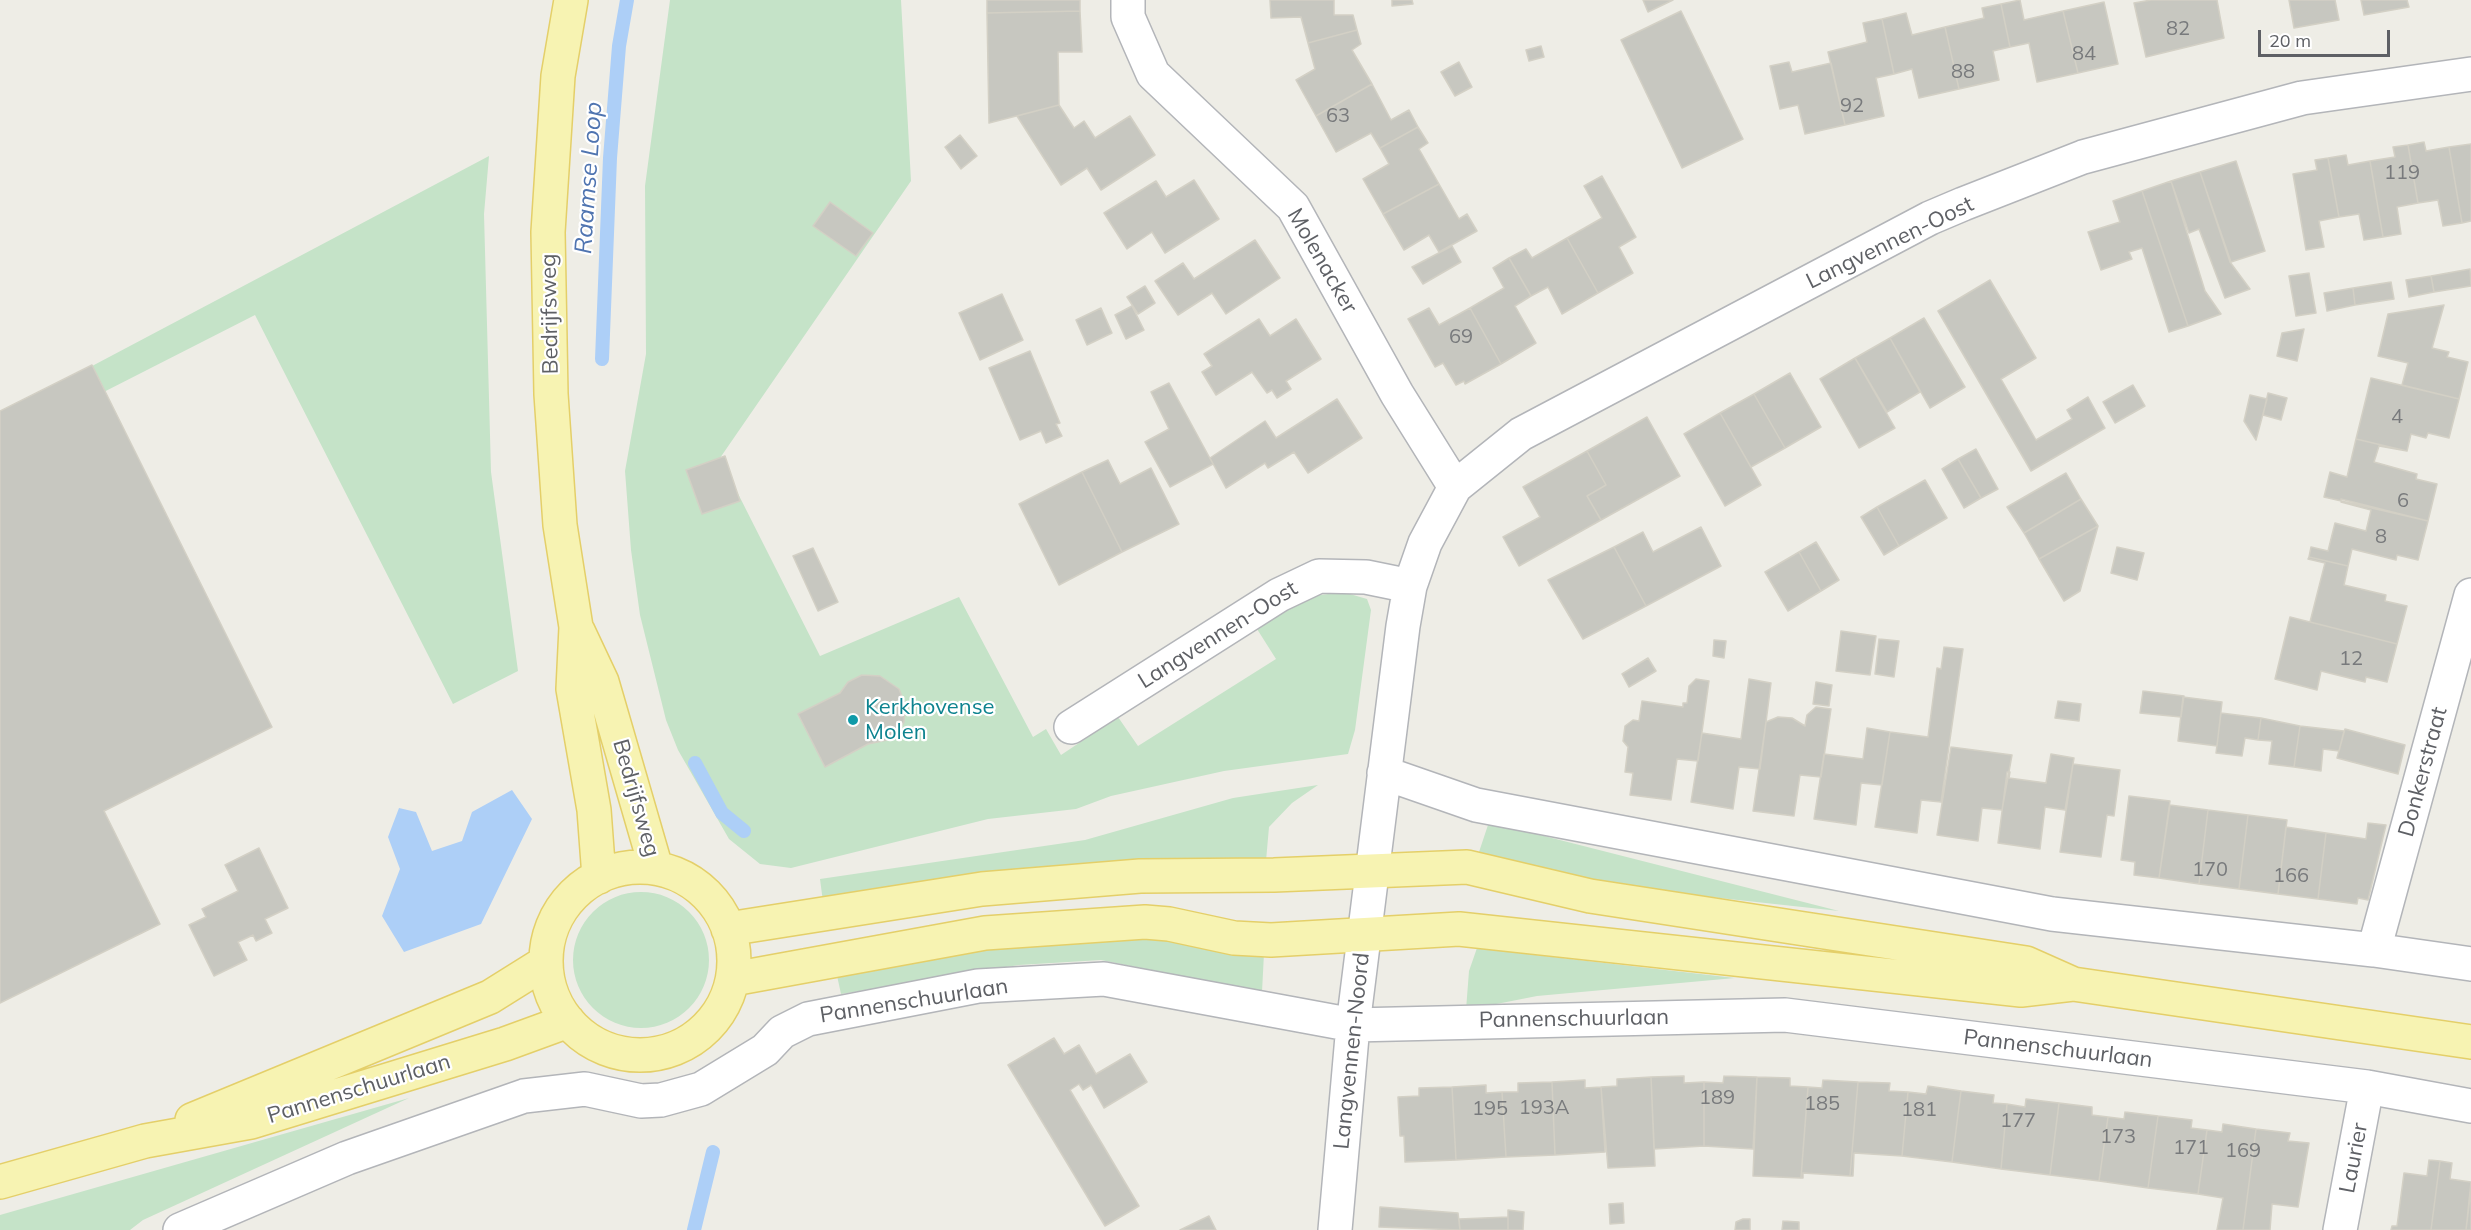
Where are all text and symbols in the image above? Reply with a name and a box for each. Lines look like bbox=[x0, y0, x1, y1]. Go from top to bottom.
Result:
house number: 82 bbox=[2166, 17, 2190, 41]
scale bar bbox=[2261, 18, 2393, 56]
text: 20 m bbox=[2269, 29, 2311, 52]
house number: 84 bbox=[2072, 42, 2096, 66]
house number: 88 bbox=[1951, 60, 1975, 84]
house number: 92 bbox=[1840, 94, 1864, 118]
water label: Raamse Loop bbox=[569, 101, 609, 255]
house number: 63 bbox=[1326, 104, 1350, 128]
house number: 119 bbox=[2384, 161, 2420, 185]
street label: Langvennen-Oost bbox=[1802, 191, 1978, 295]
street label: Molenacker bbox=[1281, 204, 1363, 318]
street label: Bedrijfsweg bbox=[536, 253, 564, 375]
house number: 69 bbox=[1449, 325, 1473, 349]
house number: 4 bbox=[2391, 405, 2403, 429]
house number: 6 bbox=[2397, 489, 2409, 513]
house number: 8 bbox=[2375, 525, 2387, 549]
street label: Langvennen-Oost bbox=[1133, 575, 1303, 695]
house number: 12 bbox=[2339, 647, 2363, 671]
place label: Kerkhovense Molen bbox=[865, 694, 995, 746]
street label: Donkerstraat bbox=[2393, 704, 2453, 840]
marker: Kerkhovense Molen bbox=[846, 713, 860, 727]
street label: Bedrijfsweg bbox=[607, 736, 665, 860]
house number: 170 bbox=[2192, 858, 2228, 882]
house number: 166 bbox=[2273, 864, 2309, 888]
street label: Langvennen-Noord bbox=[1329, 951, 1375, 1151]
street label: Pannenschuurlaan bbox=[818, 973, 1010, 1029]
street label: Pannenschuurlaan bbox=[1479, 1004, 1669, 1034]
street label: Pannenschuurlaan bbox=[1962, 1024, 2154, 1074]
street label: Pannenschuurlaan bbox=[264, 1049, 454, 1129]
house number: 189 bbox=[1699, 1086, 1735, 1110]
house number: 185 bbox=[1804, 1092, 1840, 1116]
house number: 193A bbox=[1519, 1096, 1569, 1120]
house number: 195 bbox=[1472, 1097, 1508, 1121]
house number: 181 bbox=[1901, 1098, 1937, 1122]
house number: 177 bbox=[2000, 1109, 2036, 1133]
street label: Laurier bbox=[2334, 1121, 2374, 1195]
house number: 173 bbox=[2100, 1125, 2136, 1149]
house number: 171 bbox=[2173, 1136, 2209, 1160]
house number: 169 bbox=[2225, 1139, 2261, 1163]

